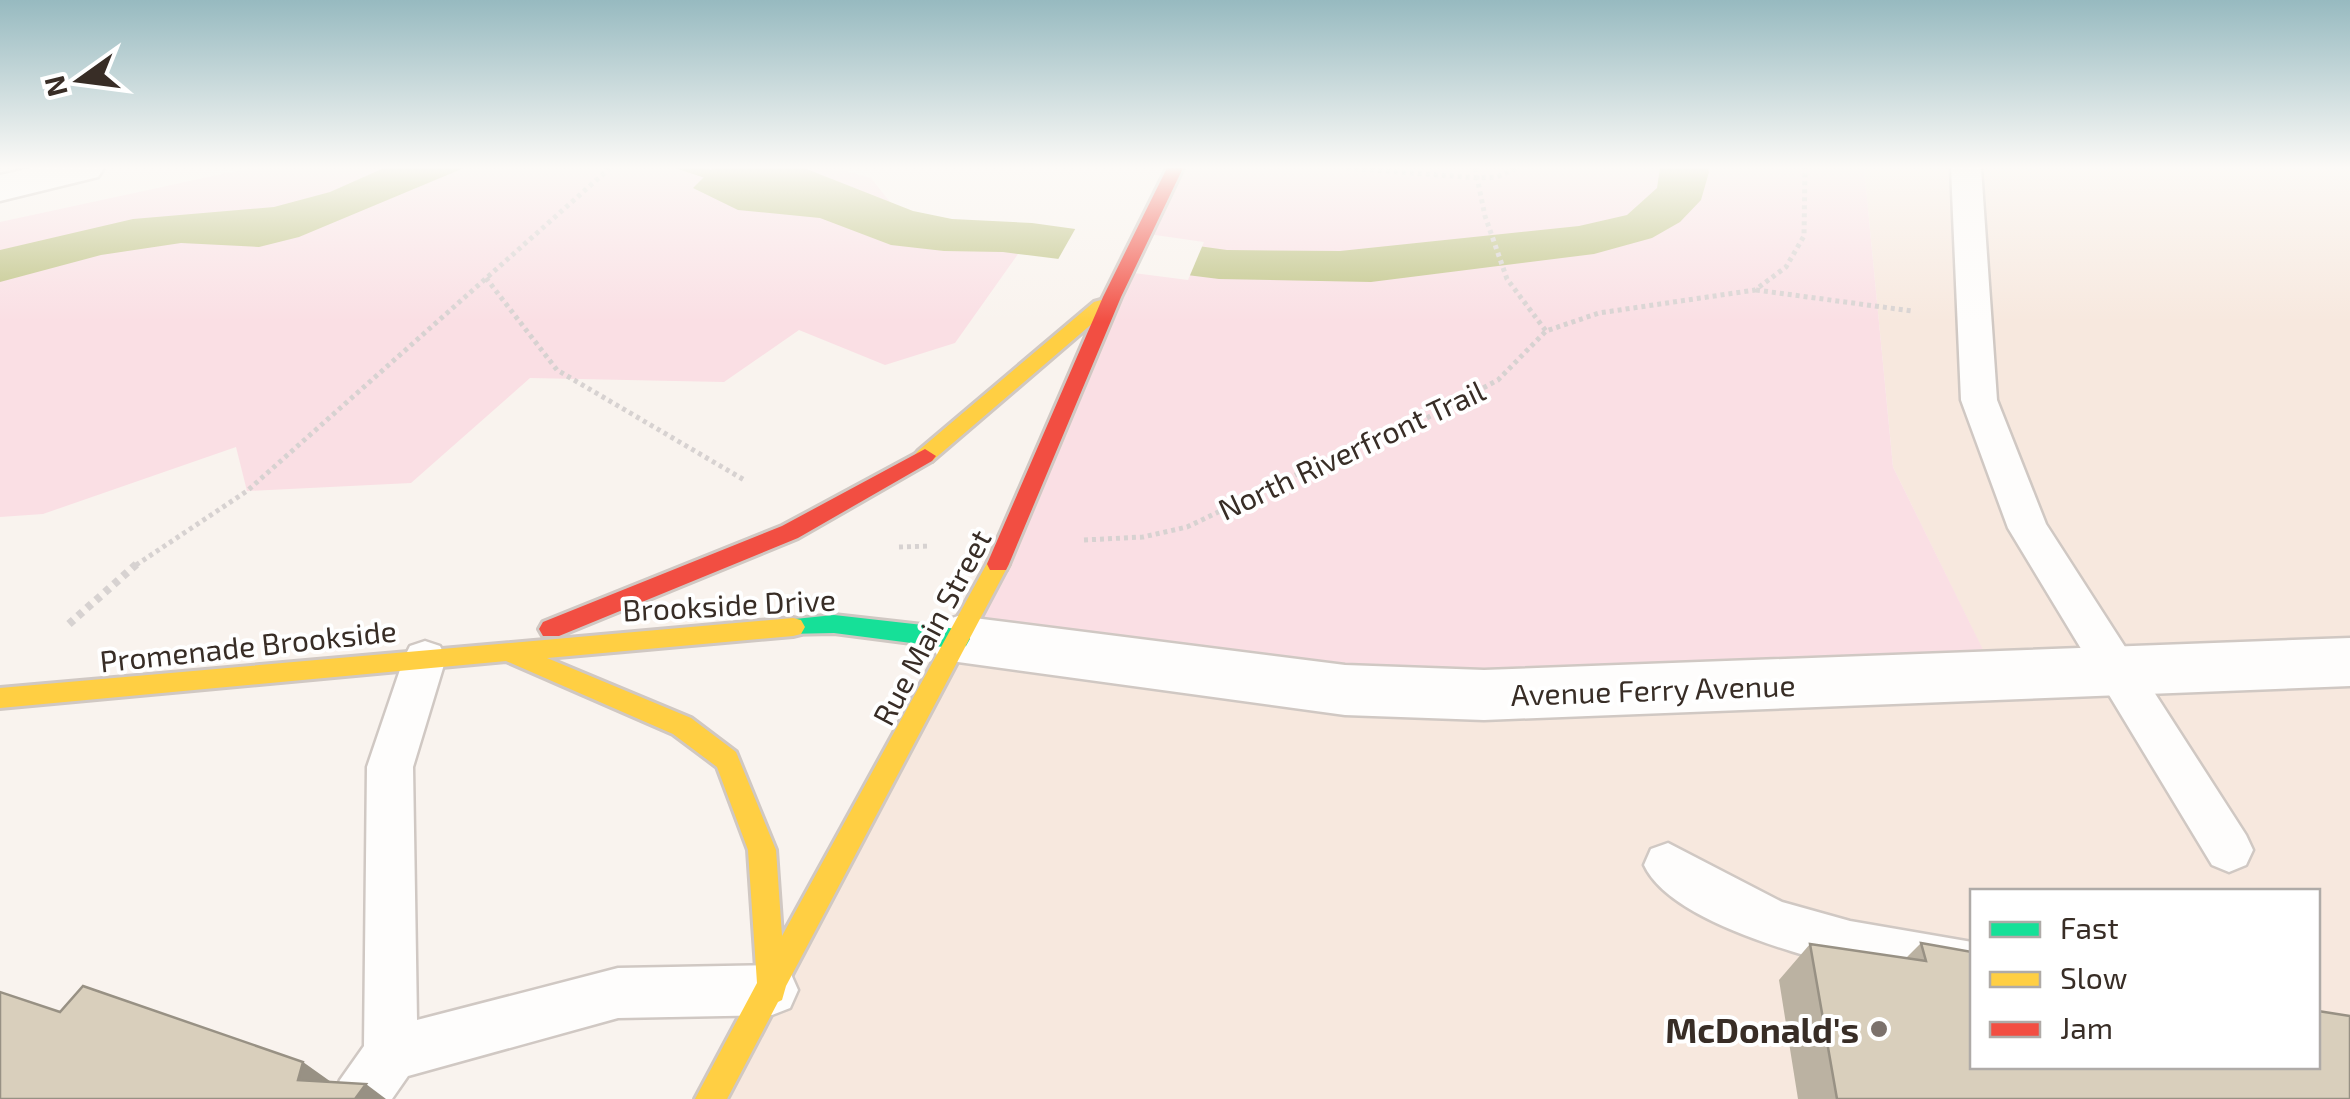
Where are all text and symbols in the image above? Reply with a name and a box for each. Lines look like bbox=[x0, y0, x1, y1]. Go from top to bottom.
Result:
north arrow bbox=[30, 30, 130, 130]
text: N bbox=[36, 72, 74, 100]
street label: North Riverfront Trail bbox=[1212, 371, 1490, 527]
street label: Rue Main Street bbox=[864, 523, 998, 731]
street label: Brookside Drive bbox=[621, 580, 837, 628]
street label: Promenade Brookside bbox=[98, 612, 398, 678]
street label: Avenue Ferry Avenue bbox=[1510, 666, 1796, 712]
legend bbox=[1970, 889, 2320, 1069]
text: Fast bbox=[2060, 909, 2119, 945]
text: Slow bbox=[2060, 959, 2127, 995]
place label: McDonald's bbox=[1665, 1008, 1859, 1050]
text: Jam bbox=[2060, 1009, 2113, 1045]
marker: McDonald's bbox=[1868, 1018, 1890, 1040]

